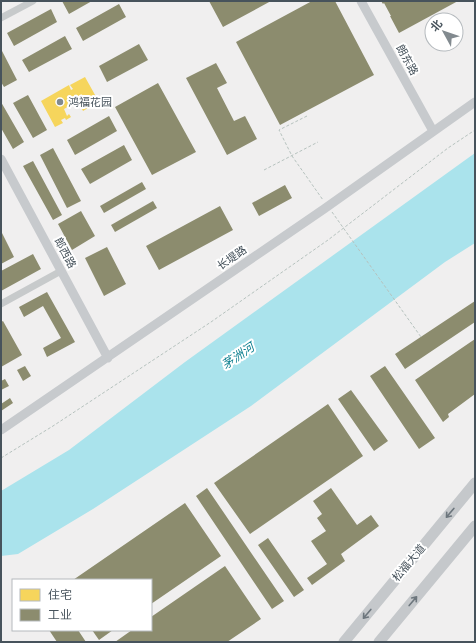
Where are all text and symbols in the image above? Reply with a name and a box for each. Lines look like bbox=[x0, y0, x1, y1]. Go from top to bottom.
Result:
north arrow bbox=[424, 12, 464, 52]
text: 北 bbox=[428, 18, 445, 34]
street label: 朗东路 bbox=[393, 42, 421, 78]
place label: 鸿福花园 bbox=[68, 96, 112, 109]
marker: 鸿福花园 bbox=[55, 97, 65, 107]
street label: 郎西路 bbox=[52, 235, 78, 271]
street label: 长堤路 bbox=[215, 243, 249, 273]
water label: 茅洲河 bbox=[219, 339, 258, 372]
one-way arrow bbox=[446, 508, 455, 519]
street label: 松福大道 bbox=[390, 542, 428, 584]
legend bbox=[12, 579, 152, 631]
text: 住宅 bbox=[48, 588, 72, 602]
one-way arrow bbox=[409, 596, 418, 607]
text: 工业 bbox=[48, 608, 72, 622]
one-way arrow bbox=[363, 608, 372, 619]

